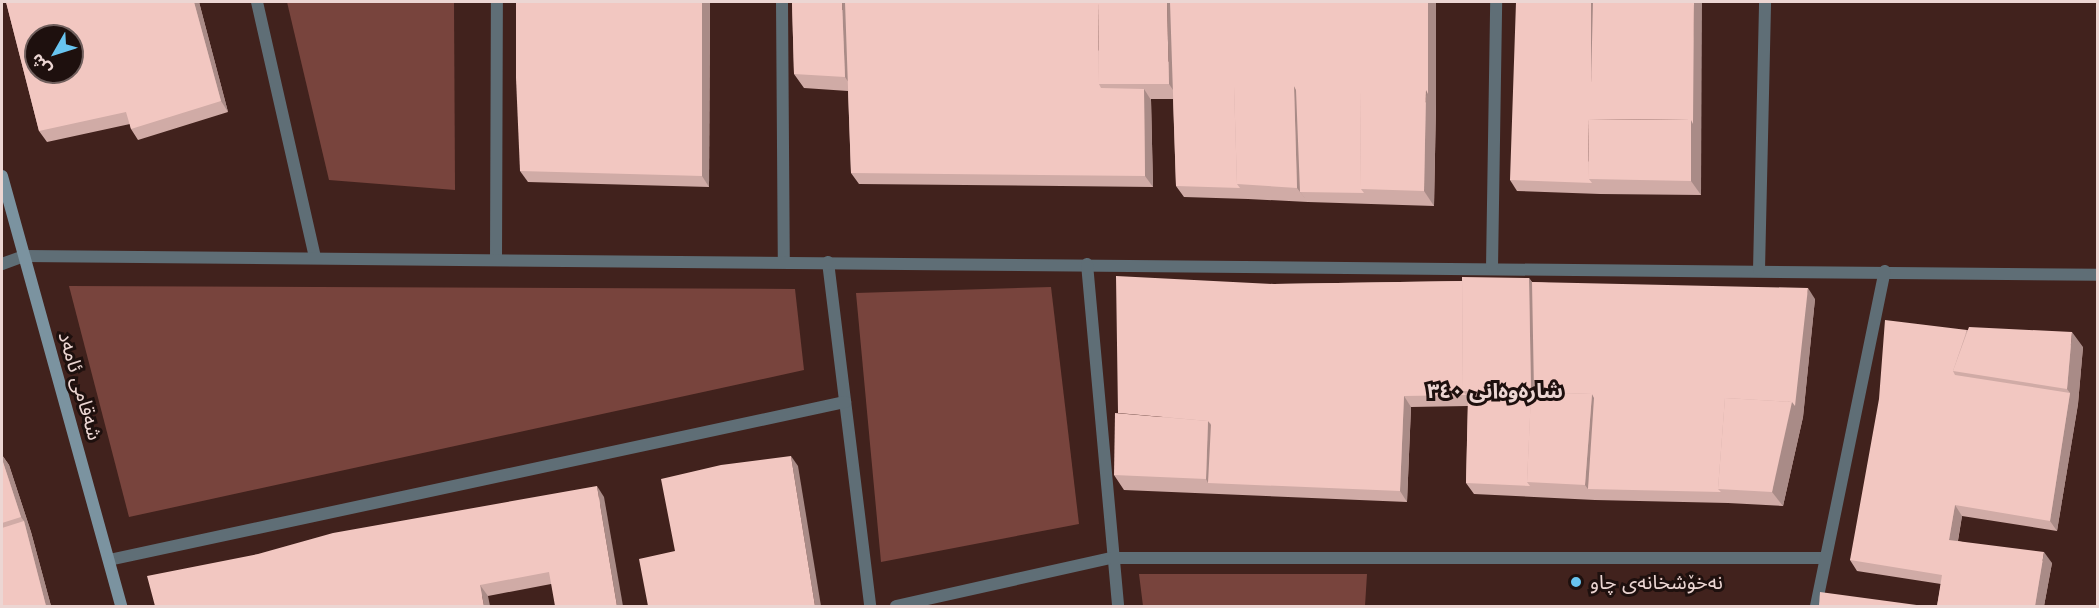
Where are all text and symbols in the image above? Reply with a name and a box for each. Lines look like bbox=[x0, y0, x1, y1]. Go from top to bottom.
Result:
north arrow bbox=[24, 24, 84, 84]
text: ش bbox=[28, 51, 55, 78]
street label: شەقامی ئامەد bbox=[53, 329, 107, 443]
district label: شارەوەانی ٣٤٠ bbox=[1427, 378, 1563, 404]
place label: نەخۆشخانەی چاو bbox=[1590, 570, 1723, 594]
marker: نەخۆشخانەی چاو bbox=[1567, 573, 1585, 591]

